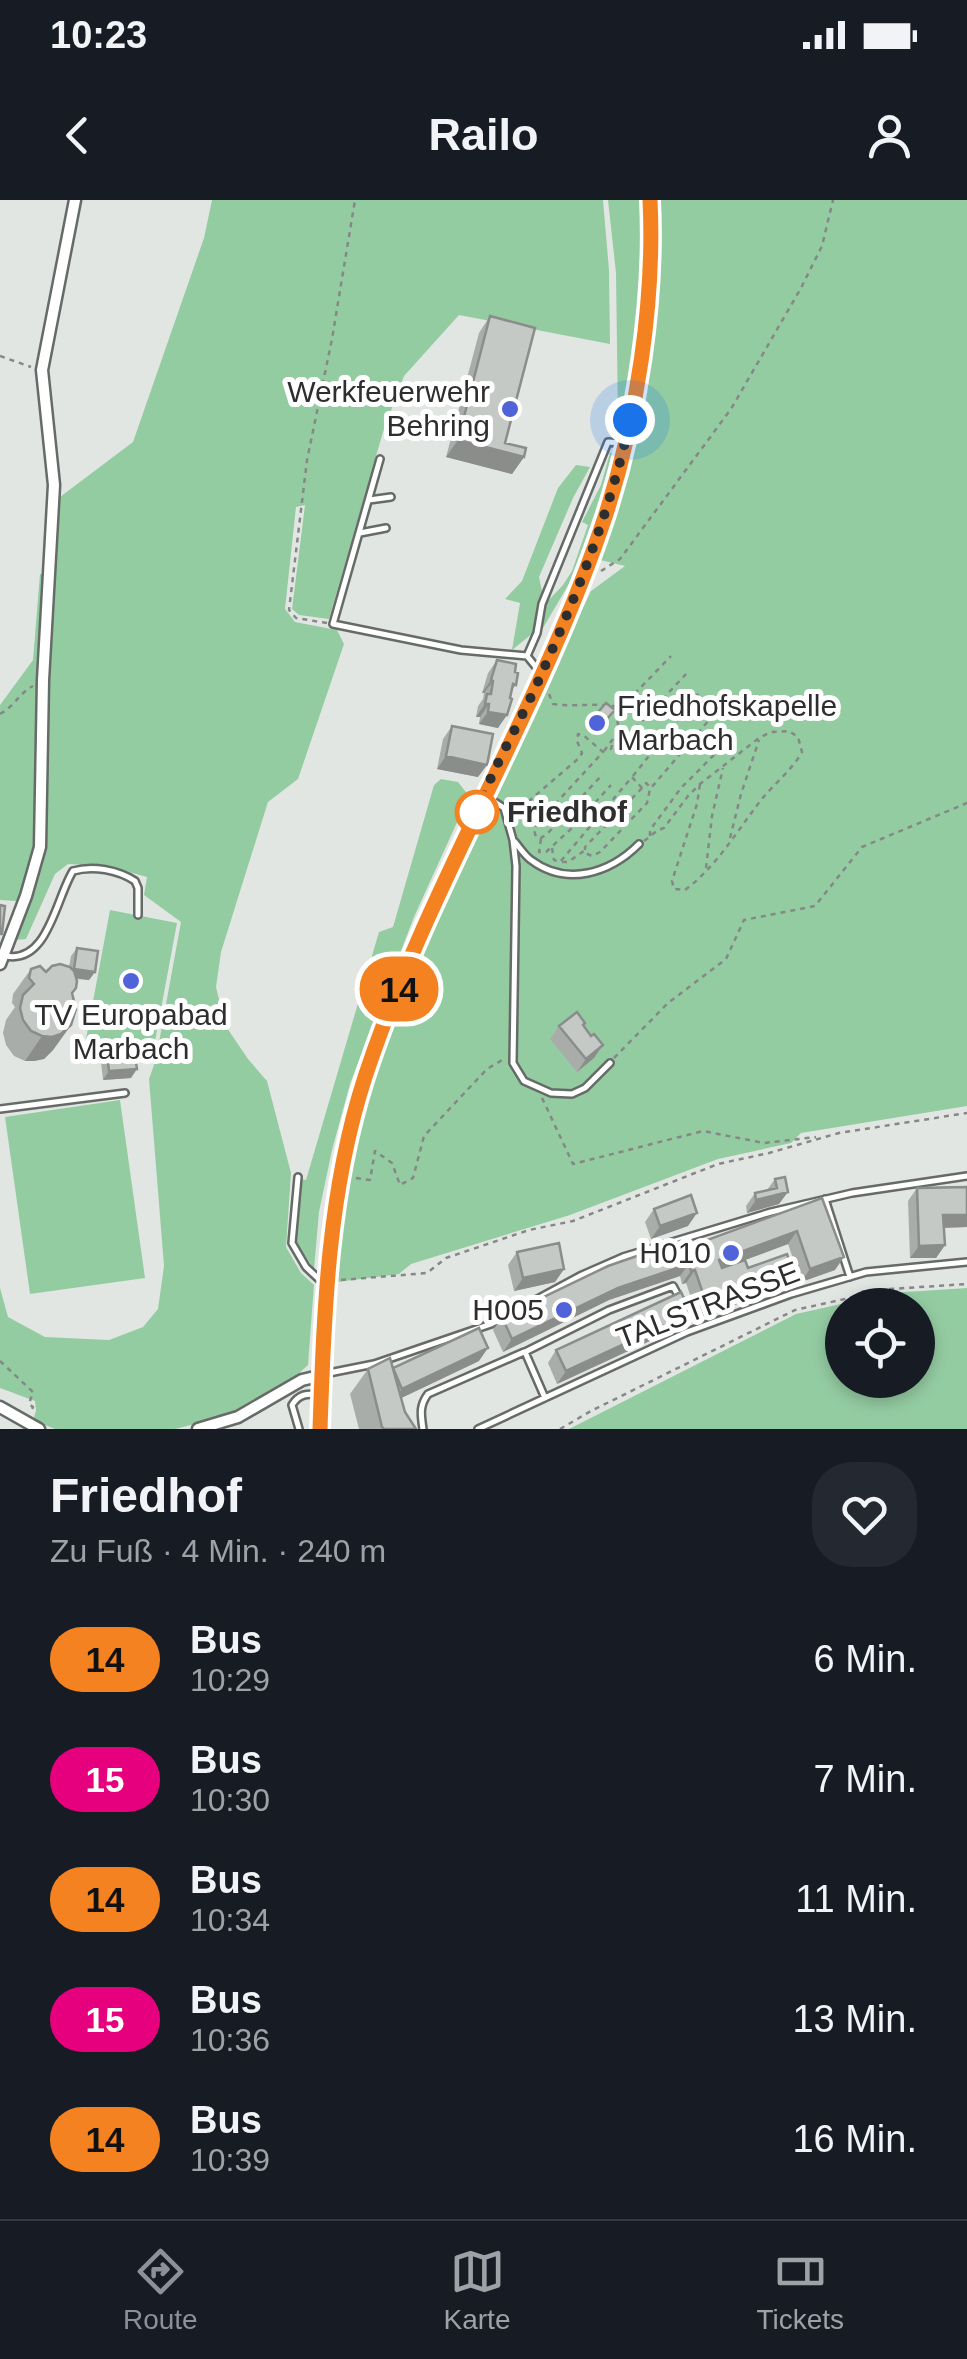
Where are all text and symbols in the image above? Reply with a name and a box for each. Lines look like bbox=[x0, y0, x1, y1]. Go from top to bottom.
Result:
text: 10:23 bbox=[50, 14, 147, 56]
icon: back bbox=[50, 108, 105, 163]
icon: person bbox=[862, 108, 917, 163]
text: Railo bbox=[428, 109, 539, 160]
place label: Werkfeuerwehr Behring bbox=[287, 375, 490, 442]
your location bbox=[605, 395, 655, 445]
marker: Werkfeuerwehr Behring bbox=[499, 398, 521, 420]
place label: Friedhofskapelle Marbach bbox=[617, 689, 837, 756]
marker: Friedhofskapelle Marbach bbox=[586, 712, 608, 734]
marker: Friedhof bbox=[456, 791, 498, 833]
place label: Friedhof bbox=[507, 795, 628, 828]
line badge: 14 bbox=[354, 956, 444, 1022]
marker: TV Europabad Marbach bbox=[120, 970, 142, 992]
text: 14 bbox=[380, 970, 418, 1009]
place label: TV Europabad Marbach bbox=[34, 998, 228, 1065]
place label: H010 bbox=[639, 1236, 711, 1269]
marker: H010 bbox=[720, 1242, 742, 1264]
street label: TALSTRASSE bbox=[612, 1255, 804, 1354]
map controls bbox=[825, 1288, 935, 1398]
button: locate bbox=[825, 1288, 935, 1398]
place label: H005 bbox=[472, 1293, 544, 1326]
marker: H005 bbox=[553, 1299, 575, 1321]
button: heart bbox=[812, 1462, 917, 1567]
text: Friedhof bbox=[50, 1469, 242, 1522]
text: Zu Fuß · 4 Min. · 240 m bbox=[50, 1533, 386, 1569]
text: Bus bbox=[190, 1619, 262, 1661]
text: 6 Min. bbox=[814, 1638, 917, 1680]
text: 14 bbox=[86, 1640, 124, 1679]
text: 10:29 bbox=[190, 1662, 270, 1698]
text: Bus bbox=[190, 1739, 262, 1781]
text: 7 Min. bbox=[814, 1758, 917, 1800]
text: 15 bbox=[86, 1760, 124, 1799]
text: 10:30 bbox=[190, 1782, 270, 1818]
text: Bus bbox=[190, 1859, 262, 1901]
text: 11 Min. bbox=[795, 1878, 917, 1920]
text: 14 bbox=[86, 1880, 124, 1919]
text: 10:34 bbox=[190, 1902, 270, 1938]
text: Bus bbox=[190, 1979, 262, 2021]
text: 13 Min. bbox=[792, 1998, 917, 2040]
text: 15 bbox=[86, 2000, 124, 2039]
text: 10:36 bbox=[190, 2022, 270, 2058]
text: Bus bbox=[190, 2099, 262, 2141]
text: 16 Min. bbox=[792, 2118, 917, 2160]
text: 14 bbox=[86, 2120, 124, 2159]
text: 10:39 bbox=[190, 2142, 270, 2178]
tab: Route bbox=[123, 2244, 198, 2336]
tab: Karte bbox=[444, 2244, 510, 2336]
tab: Tickets bbox=[756, 2244, 844, 2336]

